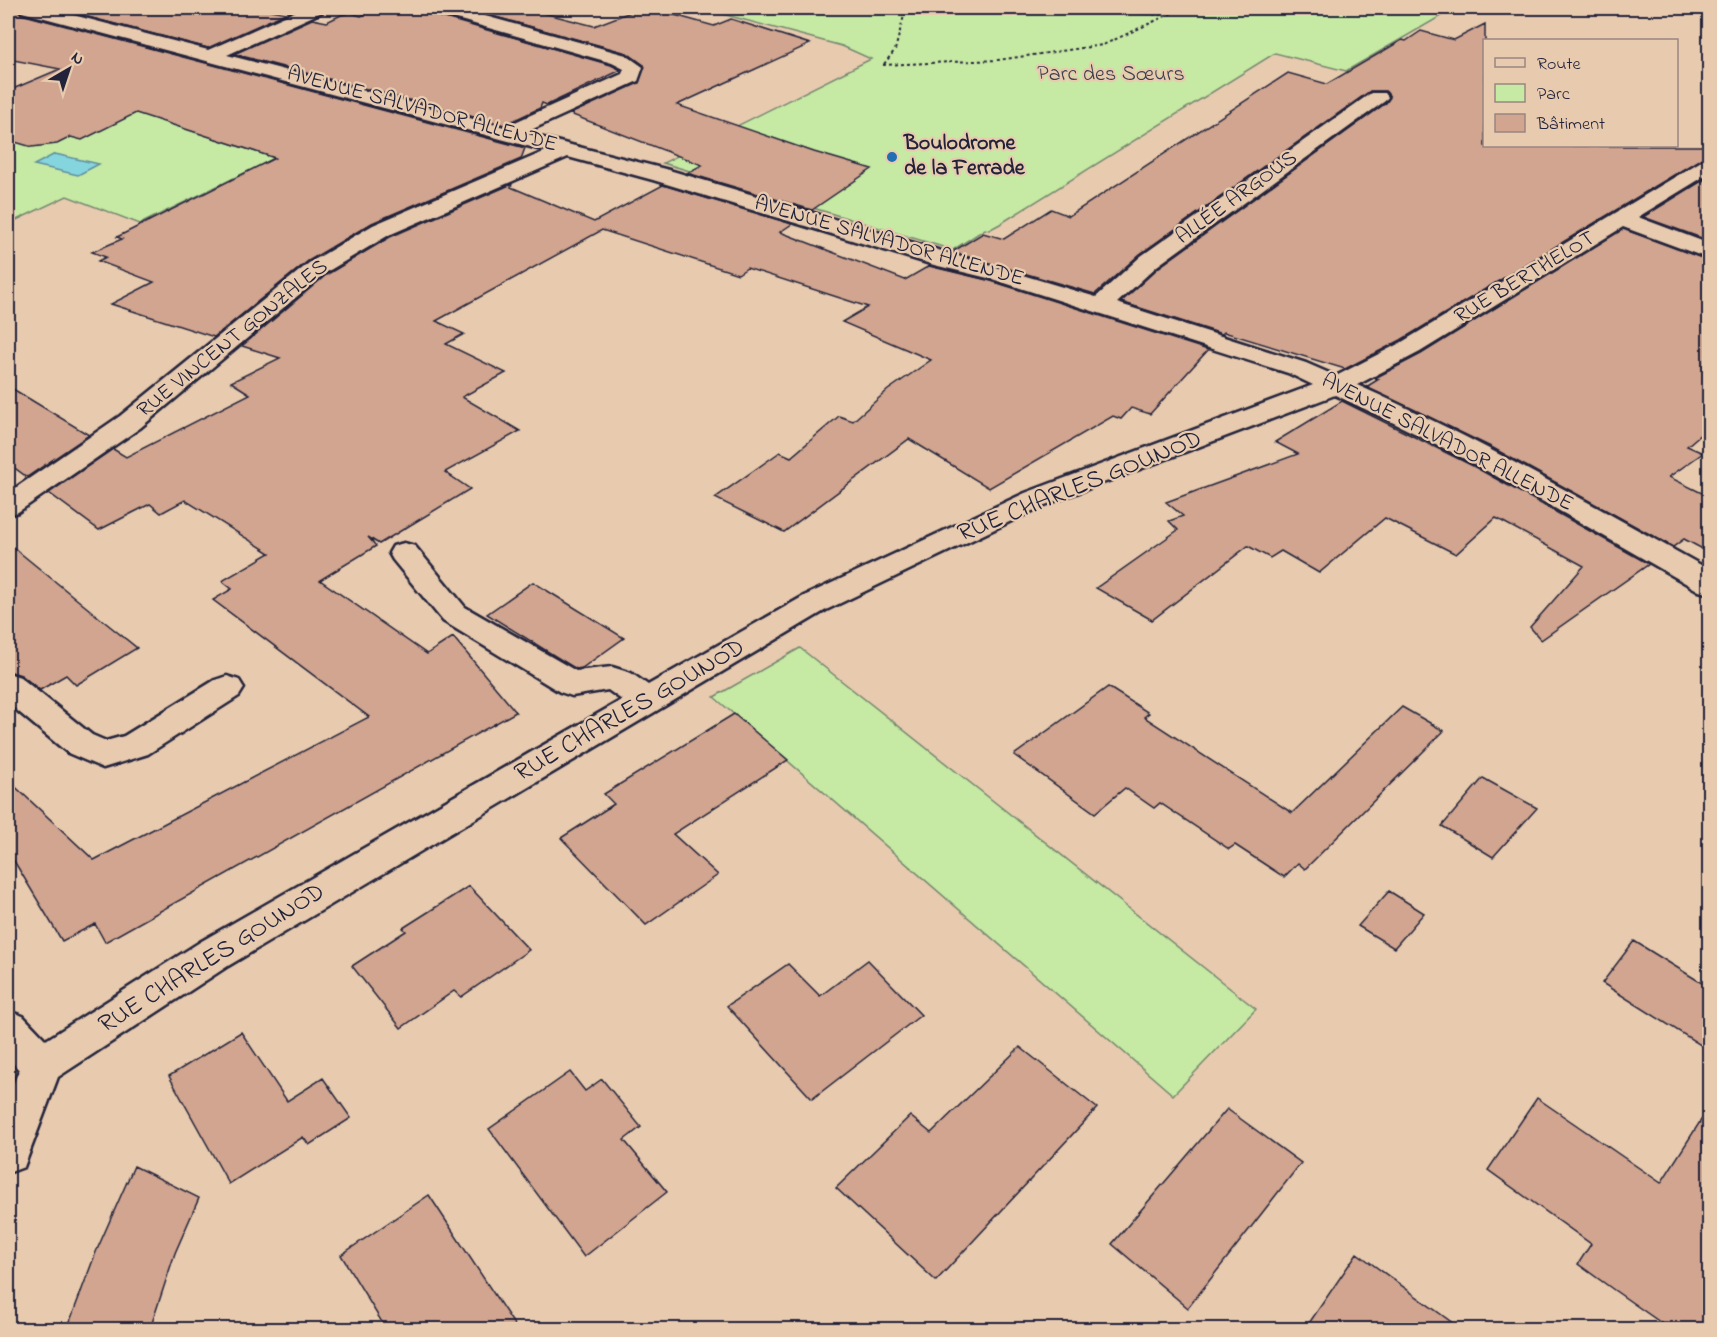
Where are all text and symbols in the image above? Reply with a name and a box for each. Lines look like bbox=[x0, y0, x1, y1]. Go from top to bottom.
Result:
north arrow bbox=[39, 39, 99, 99]
legend bbox=[1483, 39, 1678, 147]
text: N bbox=[65, 46, 89, 72]
text: Route bbox=[1537, 52, 1582, 78]
street label: AVENUE SALVADOR ALLENDE bbox=[283, 58, 561, 162]
park label: Parc des Sœurs bbox=[1037, 59, 1185, 91]
text: Parc bbox=[1537, 82, 1570, 108]
text: Bâtiment bbox=[1536, 112, 1605, 138]
place label: Boulodrome de la Ferrade bbox=[903, 128, 1026, 185]
street label: ALLÉE ARGOUS bbox=[1170, 143, 1304, 253]
marker: Boulodrome de la Ferrade bbox=[885, 150, 899, 164]
street label: AVENUE SALVADOR ALLENDE bbox=[751, 188, 1027, 296]
street label: RUE BERTHELOT bbox=[1449, 223, 1602, 333]
street label: RUE VINCENT GONZALES bbox=[131, 252, 335, 426]
street label: AVENUE SALVADOR ALLENDE bbox=[1315, 365, 1579, 521]
street label: RUE CHARLES GOUNOD bbox=[952, 421, 1208, 553]
street label: RUE CHARLES GOUNOD bbox=[508, 629, 752, 793]
street label: RUE CHARLES GOUNOD bbox=[91, 874, 333, 1044]

